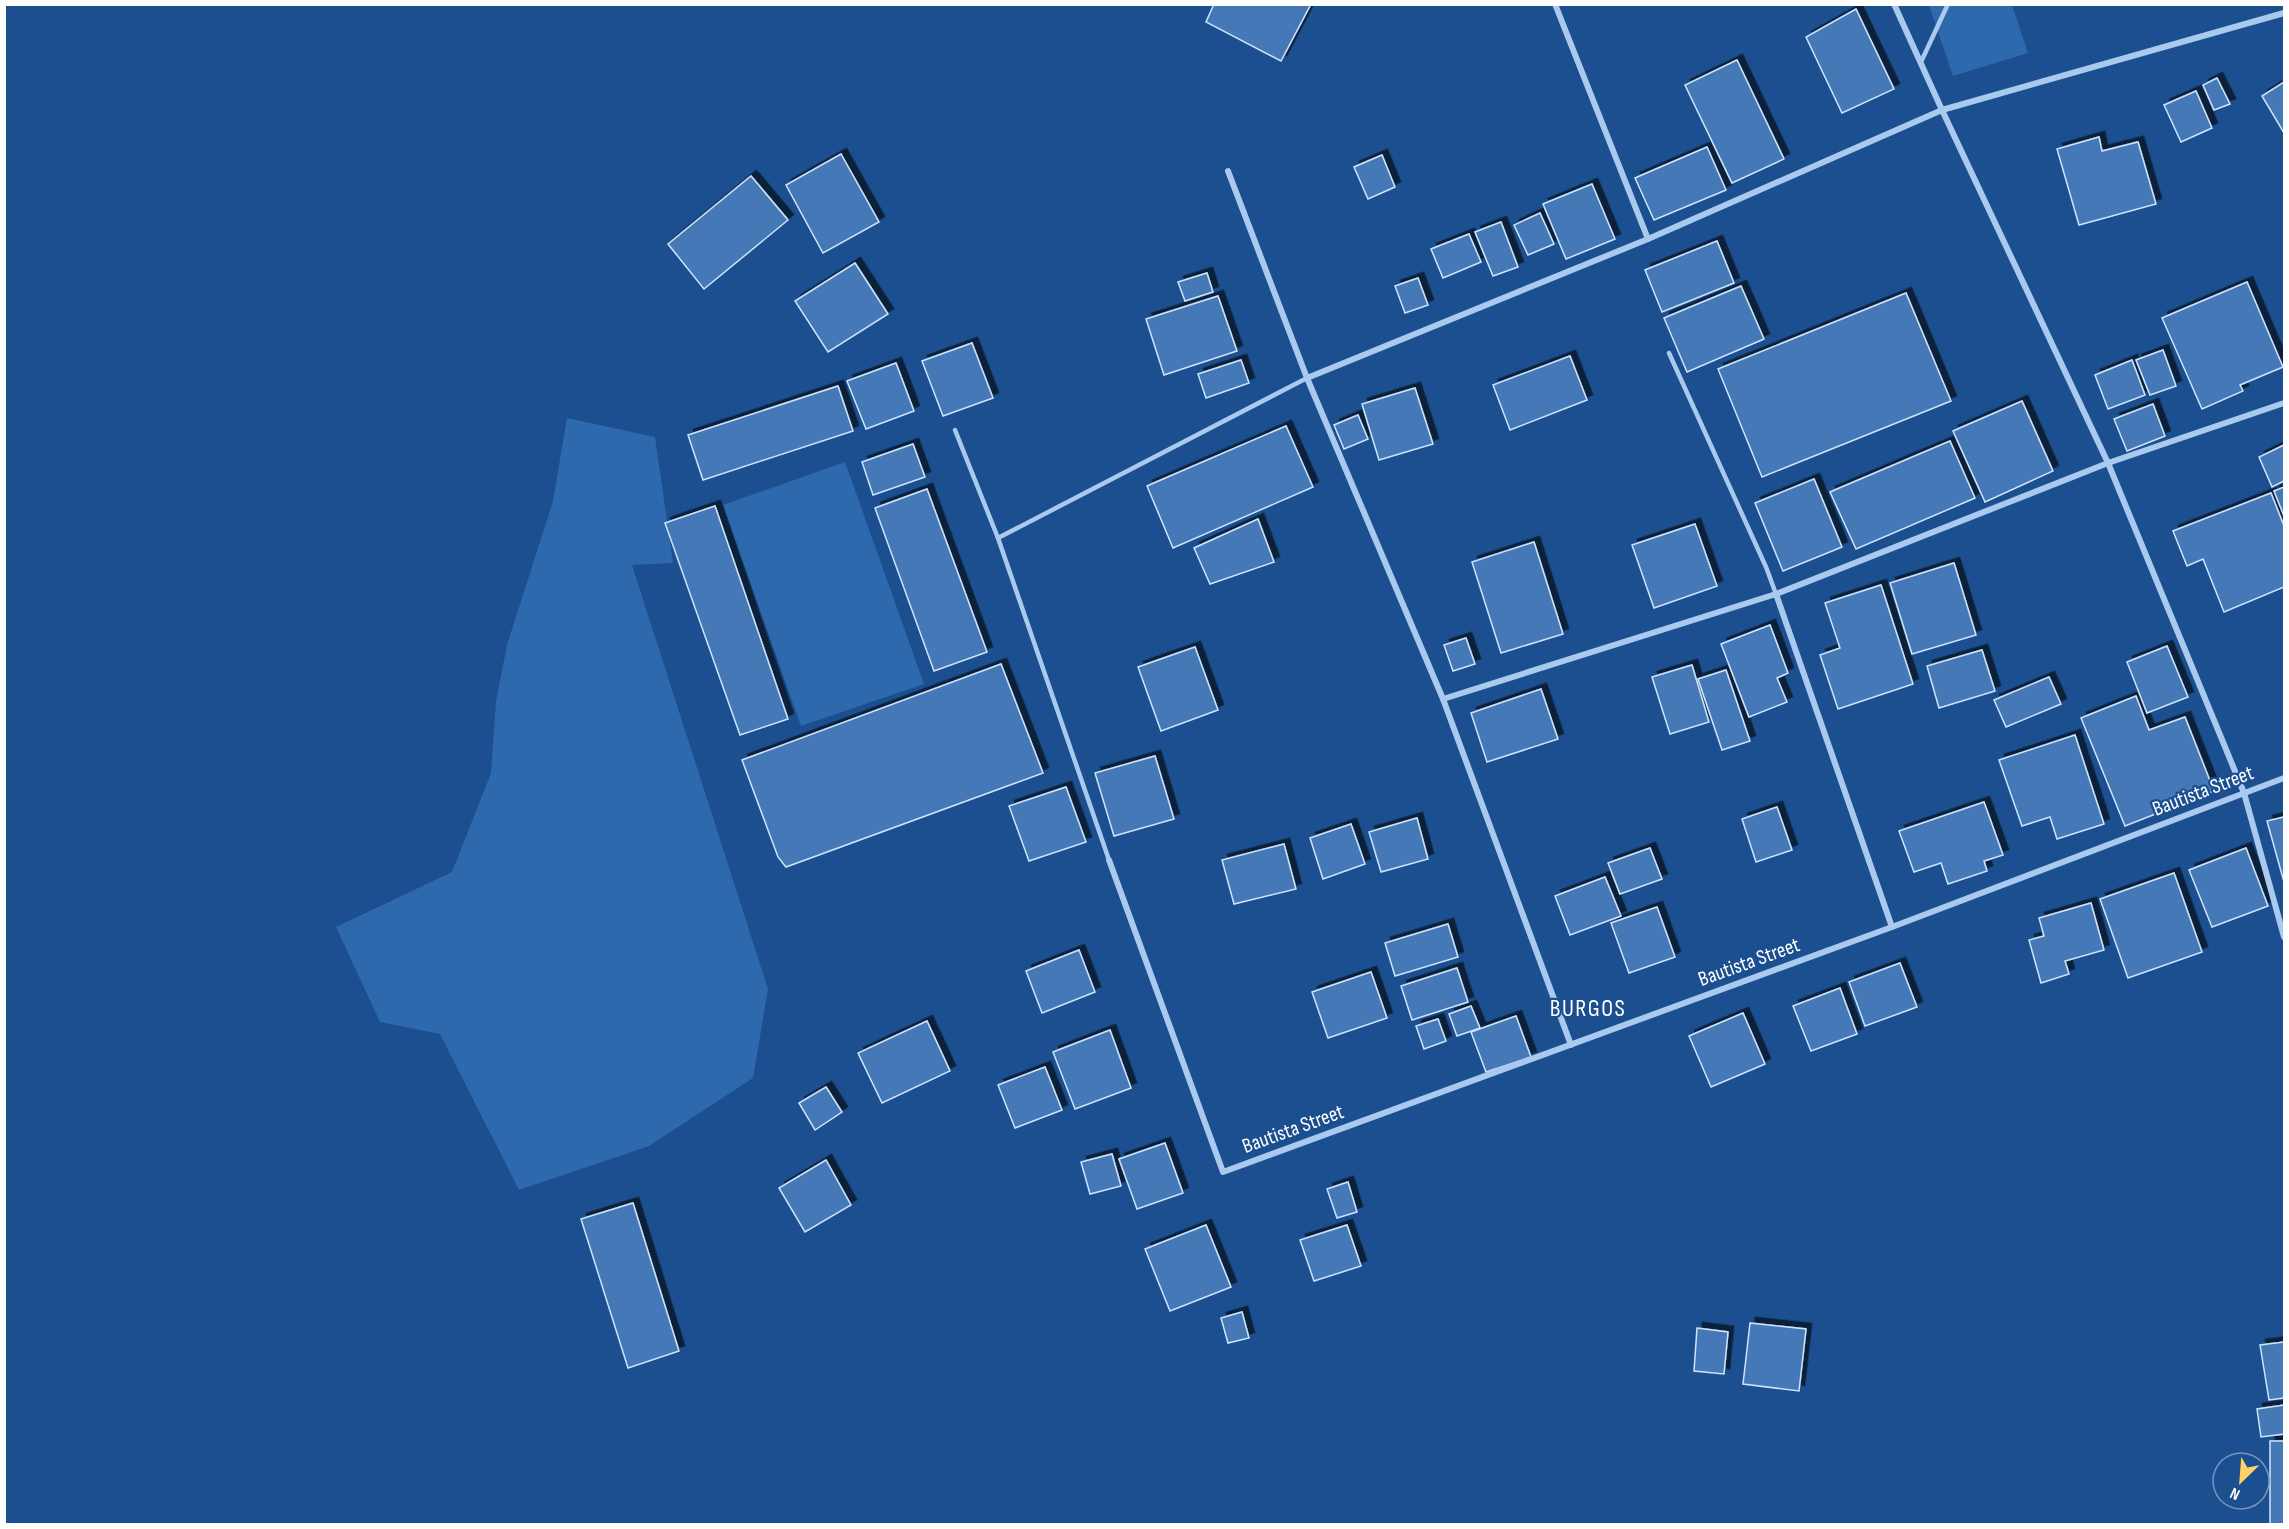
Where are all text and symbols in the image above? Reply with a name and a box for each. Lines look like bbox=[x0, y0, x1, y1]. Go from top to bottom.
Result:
street label: Bautista Street bbox=[2149, 760, 2257, 822]
street label: Bautista Street bbox=[1695, 932, 1803, 992]
district label: BURGOS bbox=[1550, 994, 1626, 1023]
street label: Bautista Street bbox=[1239, 1099, 1347, 1159]
north arrow bbox=[2211, 1451, 2271, 1511]
text: N bbox=[2227, 1483, 2243, 1504]

